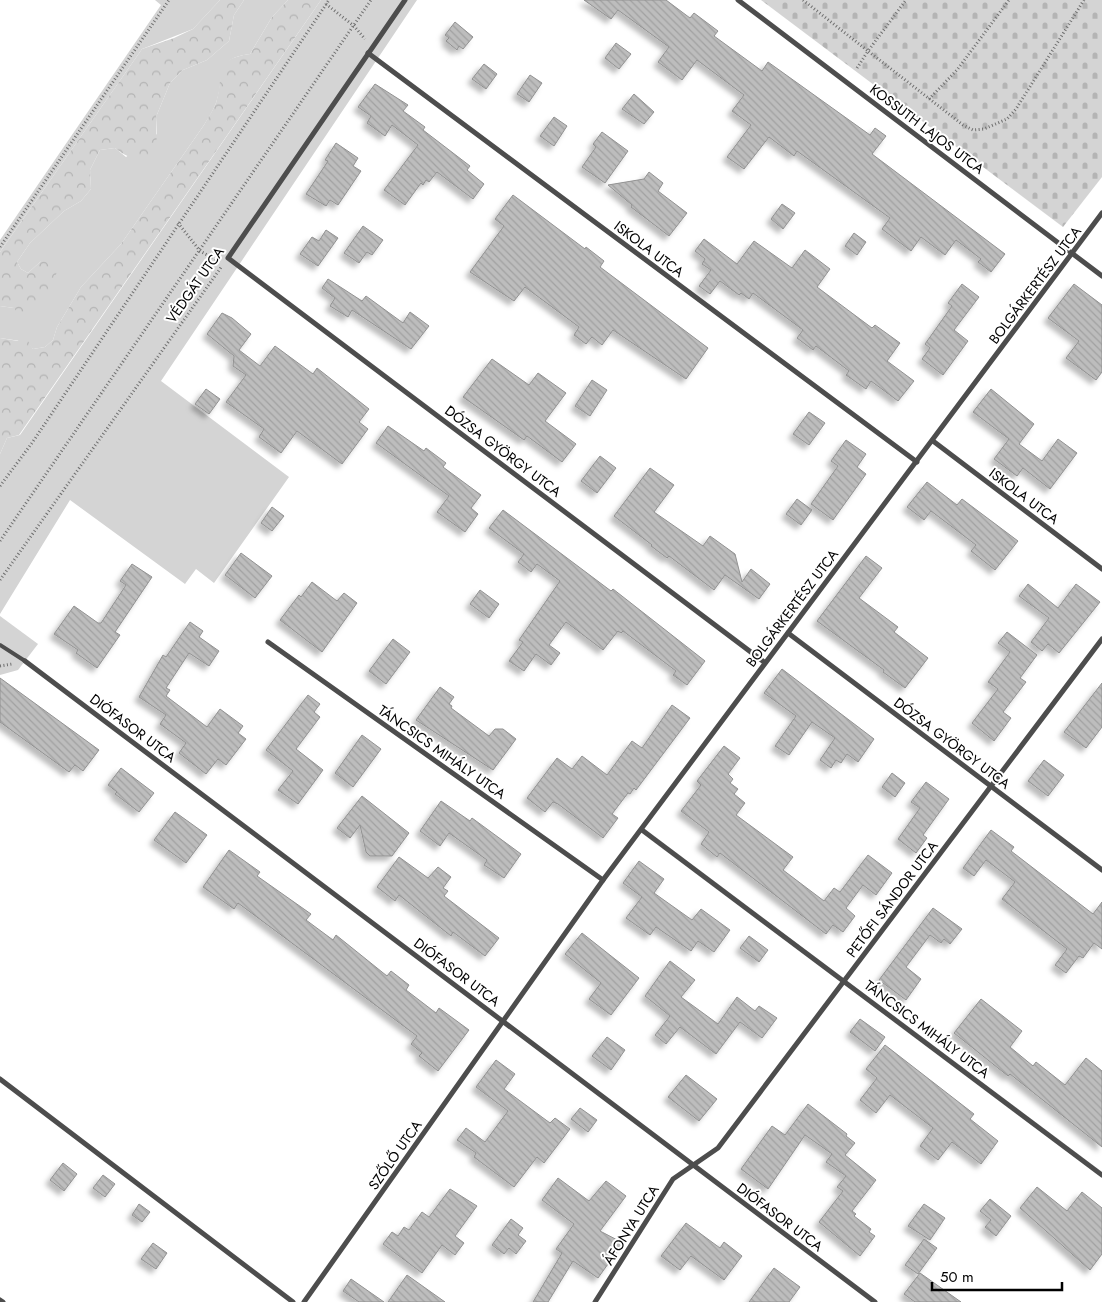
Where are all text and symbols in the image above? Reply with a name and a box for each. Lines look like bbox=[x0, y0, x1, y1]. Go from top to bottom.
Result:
street label: KOSSUTH LAJOS UTCA bbox=[866, 79, 989, 179]
street label: ISKOLA UTCA bbox=[610, 216, 689, 282]
street label: BOLGÁRKERTÉSZ UTCA bbox=[984, 221, 1086, 348]
street label: VÉDGÁT UTCA bbox=[161, 242, 229, 327]
street label: DÓZSA GYÖRGY UTCA bbox=[441, 401, 566, 502]
street label: ISKOLA UTCA bbox=[985, 463, 1064, 529]
street label: BOLGÁRKERTÉSZ UTCA bbox=[741, 544, 843, 671]
street label: DIÓFASOR UTCA bbox=[86, 689, 181, 768]
street label: DÓZSA GYÖRGY UTCA bbox=[890, 693, 1015, 794]
street label: TÁNCSICS MIHÁLY UTCA bbox=[374, 700, 511, 804]
street label: PETŐFI SÁNDOR UTCA bbox=[842, 836, 943, 961]
street label: DIÓFASOR UTCA bbox=[410, 933, 505, 1012]
street label: TÁNCSICS MIHÁLY UTCA bbox=[860, 975, 994, 1083]
street label: SZŐLŐ UTCA bbox=[364, 1115, 427, 1194]
street label: DIÓFASOR UTCA bbox=[733, 1178, 828, 1257]
street label: ÁFONYA UTCA bbox=[598, 1180, 664, 1269]
scale bar bbox=[932, 1260, 1062, 1292]
text: 50 m bbox=[940, 1266, 974, 1288]

